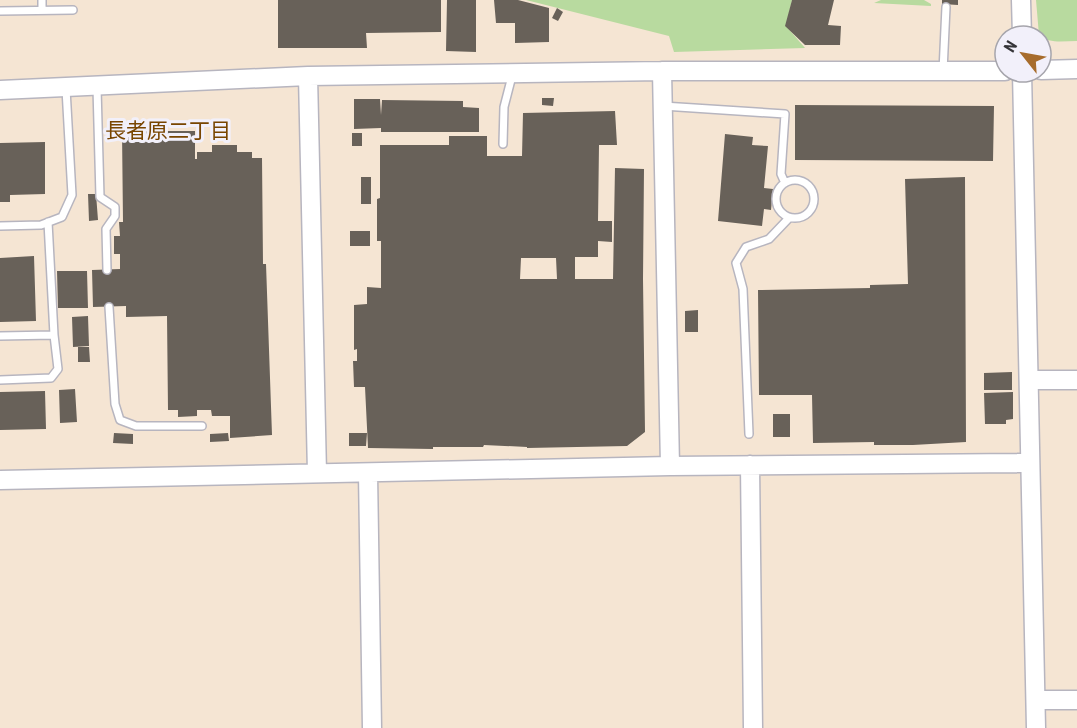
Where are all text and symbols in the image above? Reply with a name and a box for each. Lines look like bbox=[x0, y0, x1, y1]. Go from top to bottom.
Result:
north arrow bbox=[993, 24, 1053, 84]
text: N bbox=[1000, 37, 1021, 56]
district label: 長者原二丁目 bbox=[105, 119, 231, 143]

